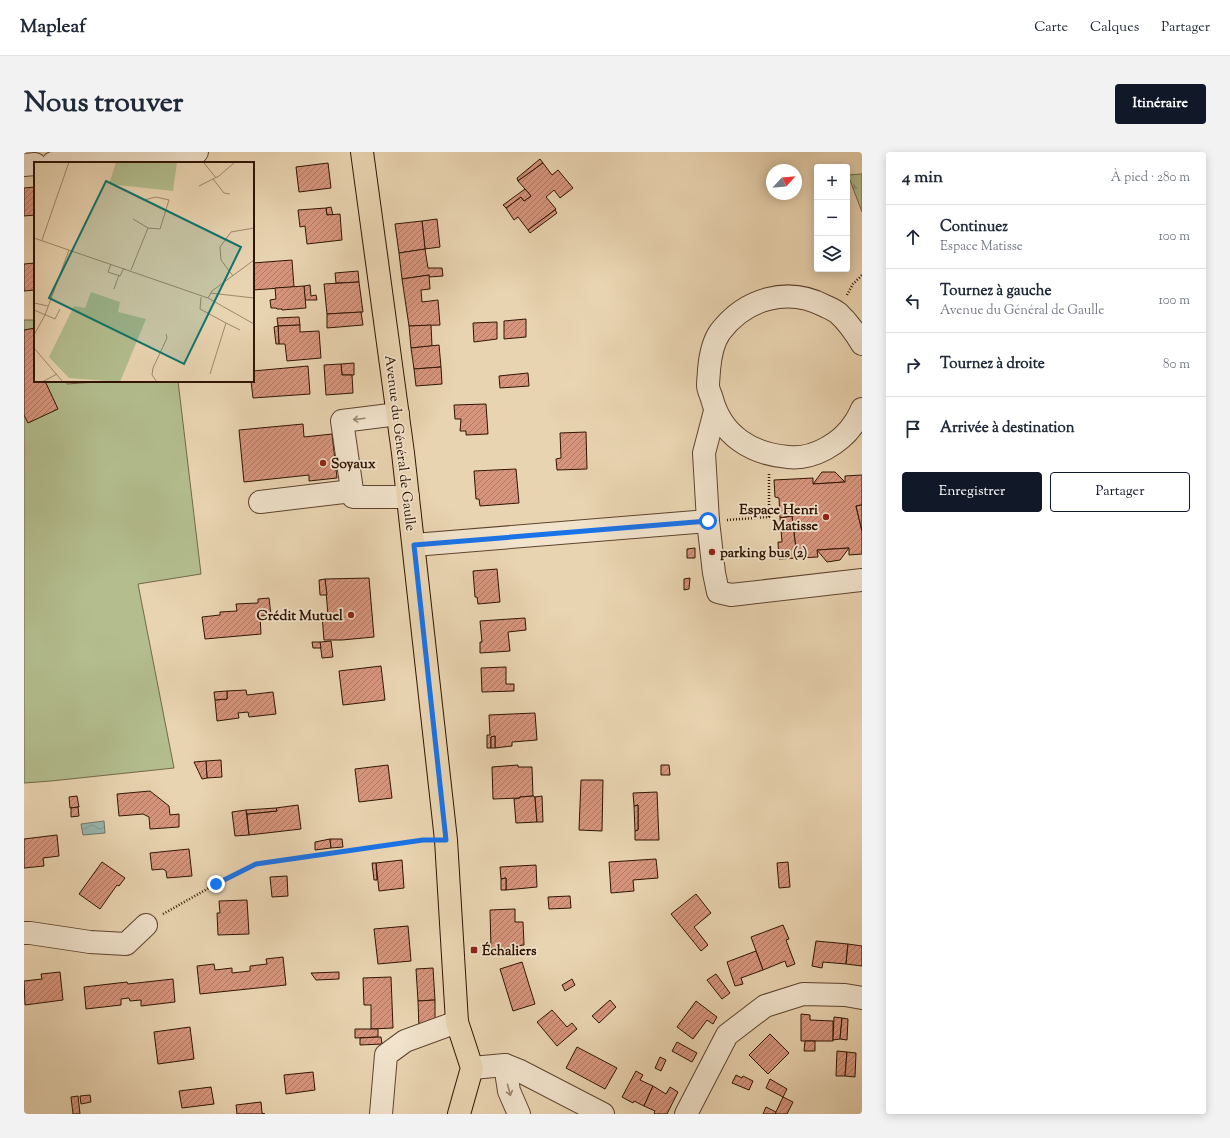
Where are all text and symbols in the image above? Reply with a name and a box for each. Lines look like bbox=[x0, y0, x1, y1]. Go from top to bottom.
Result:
text: Mapleaf bbox=[20, 14, 86, 41]
text: Carte bbox=[1034, 18, 1068, 38]
text: Calques bbox=[1090, 18, 1139, 38]
text: Partager bbox=[1161, 18, 1210, 38]
text: Nous trouver bbox=[24, 84, 183, 124]
button: Itinéraire bbox=[1115, 84, 1206, 124]
inset map bbox=[34, 162, 254, 382]
north arrow bbox=[766, 164, 802, 200]
map controls bbox=[814, 164, 850, 272]
button: + bbox=[814, 164, 850, 200]
text: 4 min bbox=[902, 166, 943, 190]
text: À pied · 280 m bbox=[1111, 169, 1190, 187]
button: − bbox=[814, 200, 850, 236]
text: Continuez bbox=[940, 217, 1008, 238]
icon: ahead bbox=[902, 226, 924, 248]
text: 100 m bbox=[1158, 228, 1190, 246]
button: layers bbox=[814, 236, 850, 272]
text: Espace Matisse bbox=[940, 238, 1023, 256]
text: Tournez à gauche bbox=[940, 281, 1051, 302]
icon: left bbox=[902, 290, 924, 312]
text: 100 m bbox=[1158, 292, 1190, 310]
text: Avenue du Général de Gaulle bbox=[940, 302, 1104, 320]
street label: Avenue du Général de Gaulle bbox=[378, 354, 420, 532]
icon: right bbox=[902, 354, 924, 376]
text: Tournez à droite bbox=[940, 354, 1045, 375]
text: 80 m bbox=[1163, 356, 1190, 374]
one-way arrow bbox=[353, 415, 366, 422]
icon: arrive bbox=[902, 418, 924, 440]
text: Arrivée à destination bbox=[940, 418, 1075, 439]
place label: Soyaux bbox=[331, 455, 376, 475]
marker: Soyaux bbox=[318, 458, 328, 468]
button: Enregistrer bbox=[902, 472, 1042, 512]
button: Partager bbox=[1050, 472, 1190, 512]
place label: Espace Henri Matisse bbox=[739, 501, 818, 537]
route start bbox=[699, 512, 717, 530]
marker: Espace Henri Matisse bbox=[821, 512, 831, 522]
place label: parking bus (2) bbox=[720, 544, 807, 564]
marker: parking bus (2) bbox=[707, 547, 717, 557]
place label: Crédit Mutuel bbox=[257, 607, 343, 627]
marker: Crédit Mutuel bbox=[346, 610, 356, 620]
route end bbox=[207, 875, 225, 893]
place label: Échaliers bbox=[482, 941, 537, 962]
marker: Échaliers bbox=[469, 945, 479, 955]
one-way arrow bbox=[506, 1083, 514, 1096]

